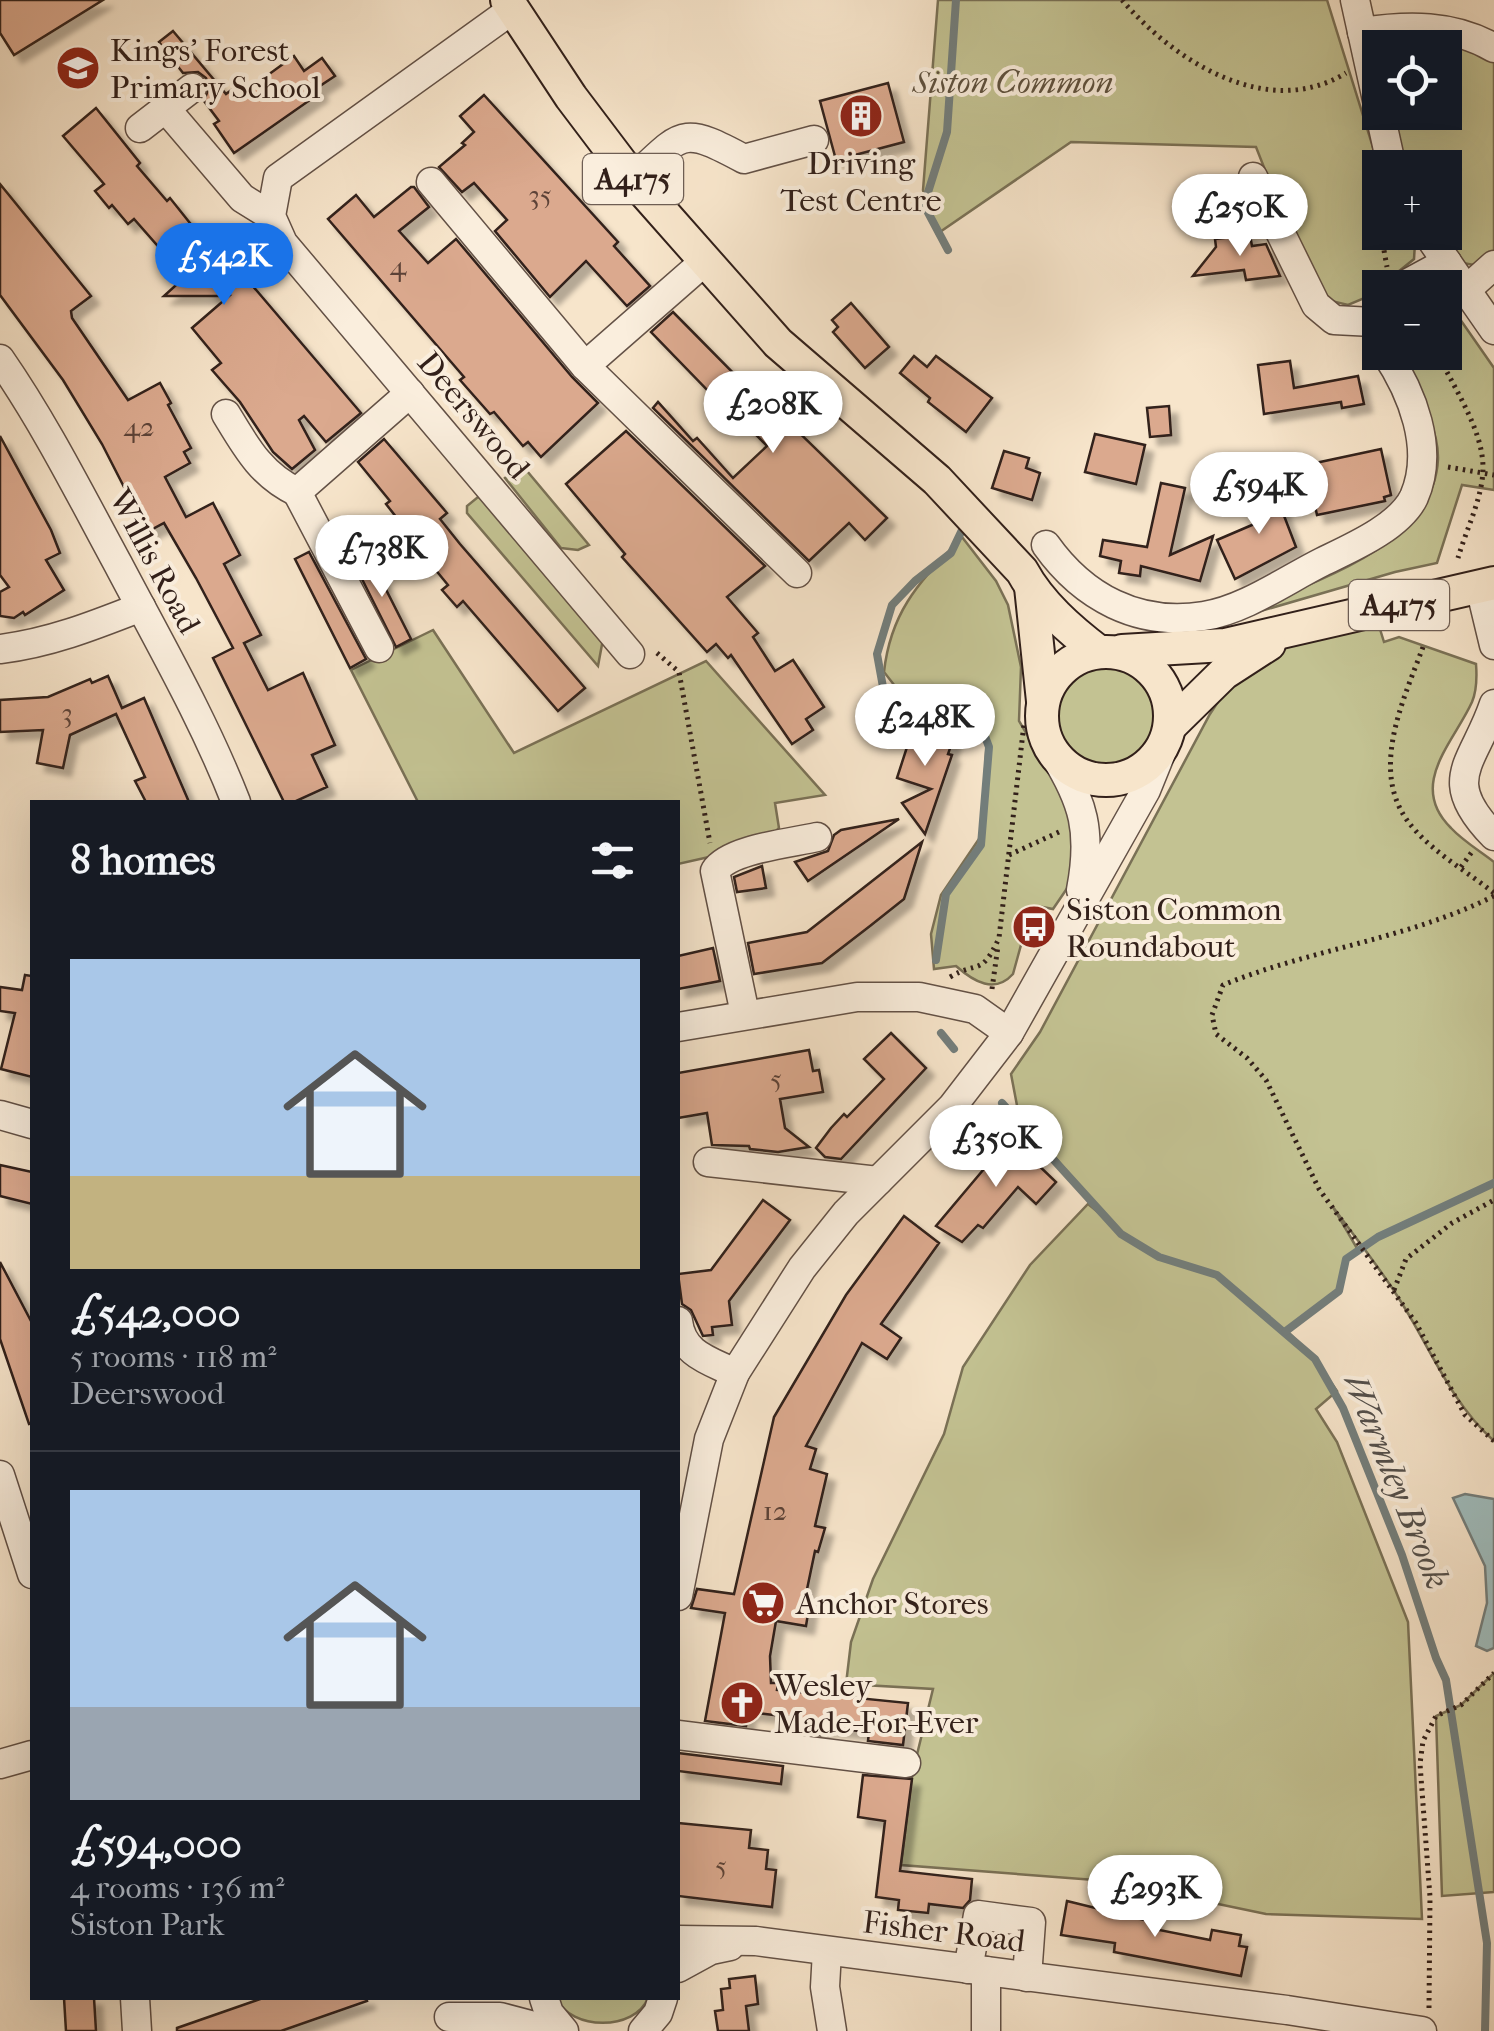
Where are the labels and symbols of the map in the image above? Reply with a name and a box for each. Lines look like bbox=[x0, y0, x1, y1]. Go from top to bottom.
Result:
place label: Kings' Forest Primary School bbox=[110, 32, 321, 106]
school or university icon: Kings' Forest Primary School bbox=[55, 45, 101, 91]
park label: Siston Common bbox=[912, 64, 1113, 101]
building icon: Driving Test Centre bbox=[838, 93, 884, 139]
place label: Driving Test Centre bbox=[780, 145, 942, 219]
road number: A4175 bbox=[583, 154, 683, 204]
pin: £250K bbox=[1170, 174, 1310, 259]
house number: 35 bbox=[528, 178, 552, 211]
pin: £542K bbox=[154, 223, 294, 308]
house number: 4 bbox=[390, 249, 408, 282]
street label: Deerswood bbox=[410, 344, 538, 487]
pin: £208K bbox=[703, 371, 843, 456]
house number: 42 bbox=[124, 410, 154, 443]
pin: £594K bbox=[1189, 452, 1329, 537]
street label: Willis Road bbox=[101, 482, 208, 640]
pin: £738K bbox=[312, 515, 452, 600]
road number: A4175 bbox=[1349, 580, 1449, 630]
pin: £248K bbox=[855, 684, 995, 769]
house number: 3 bbox=[61, 696, 73, 729]
place label: Siston Common Roundabout bbox=[1066, 891, 1282, 965]
bus stop icon: Siston Common Roundabout bbox=[1011, 904, 1057, 950]
house number: 5 bbox=[770, 1062, 782, 1095]
pin: £350K bbox=[926, 1105, 1066, 1190]
water label: Warmley Brook bbox=[1335, 1368, 1458, 1595]
house number: 12 bbox=[763, 1494, 787, 1527]
supermarket icon: Anchor Stores bbox=[740, 1580, 786, 1626]
place label: Anchor Stores bbox=[794, 1585, 988, 1622]
place label: Wesley Made-For-Ever bbox=[773, 1667, 979, 1741]
church icon: Wesley Made-For-Ever bbox=[719, 1680, 765, 1726]
house number: 5 bbox=[715, 1849, 727, 1882]
pin: £293K bbox=[1085, 1855, 1225, 1940]
street label: Fisher Road bbox=[860, 1903, 1028, 1960]

